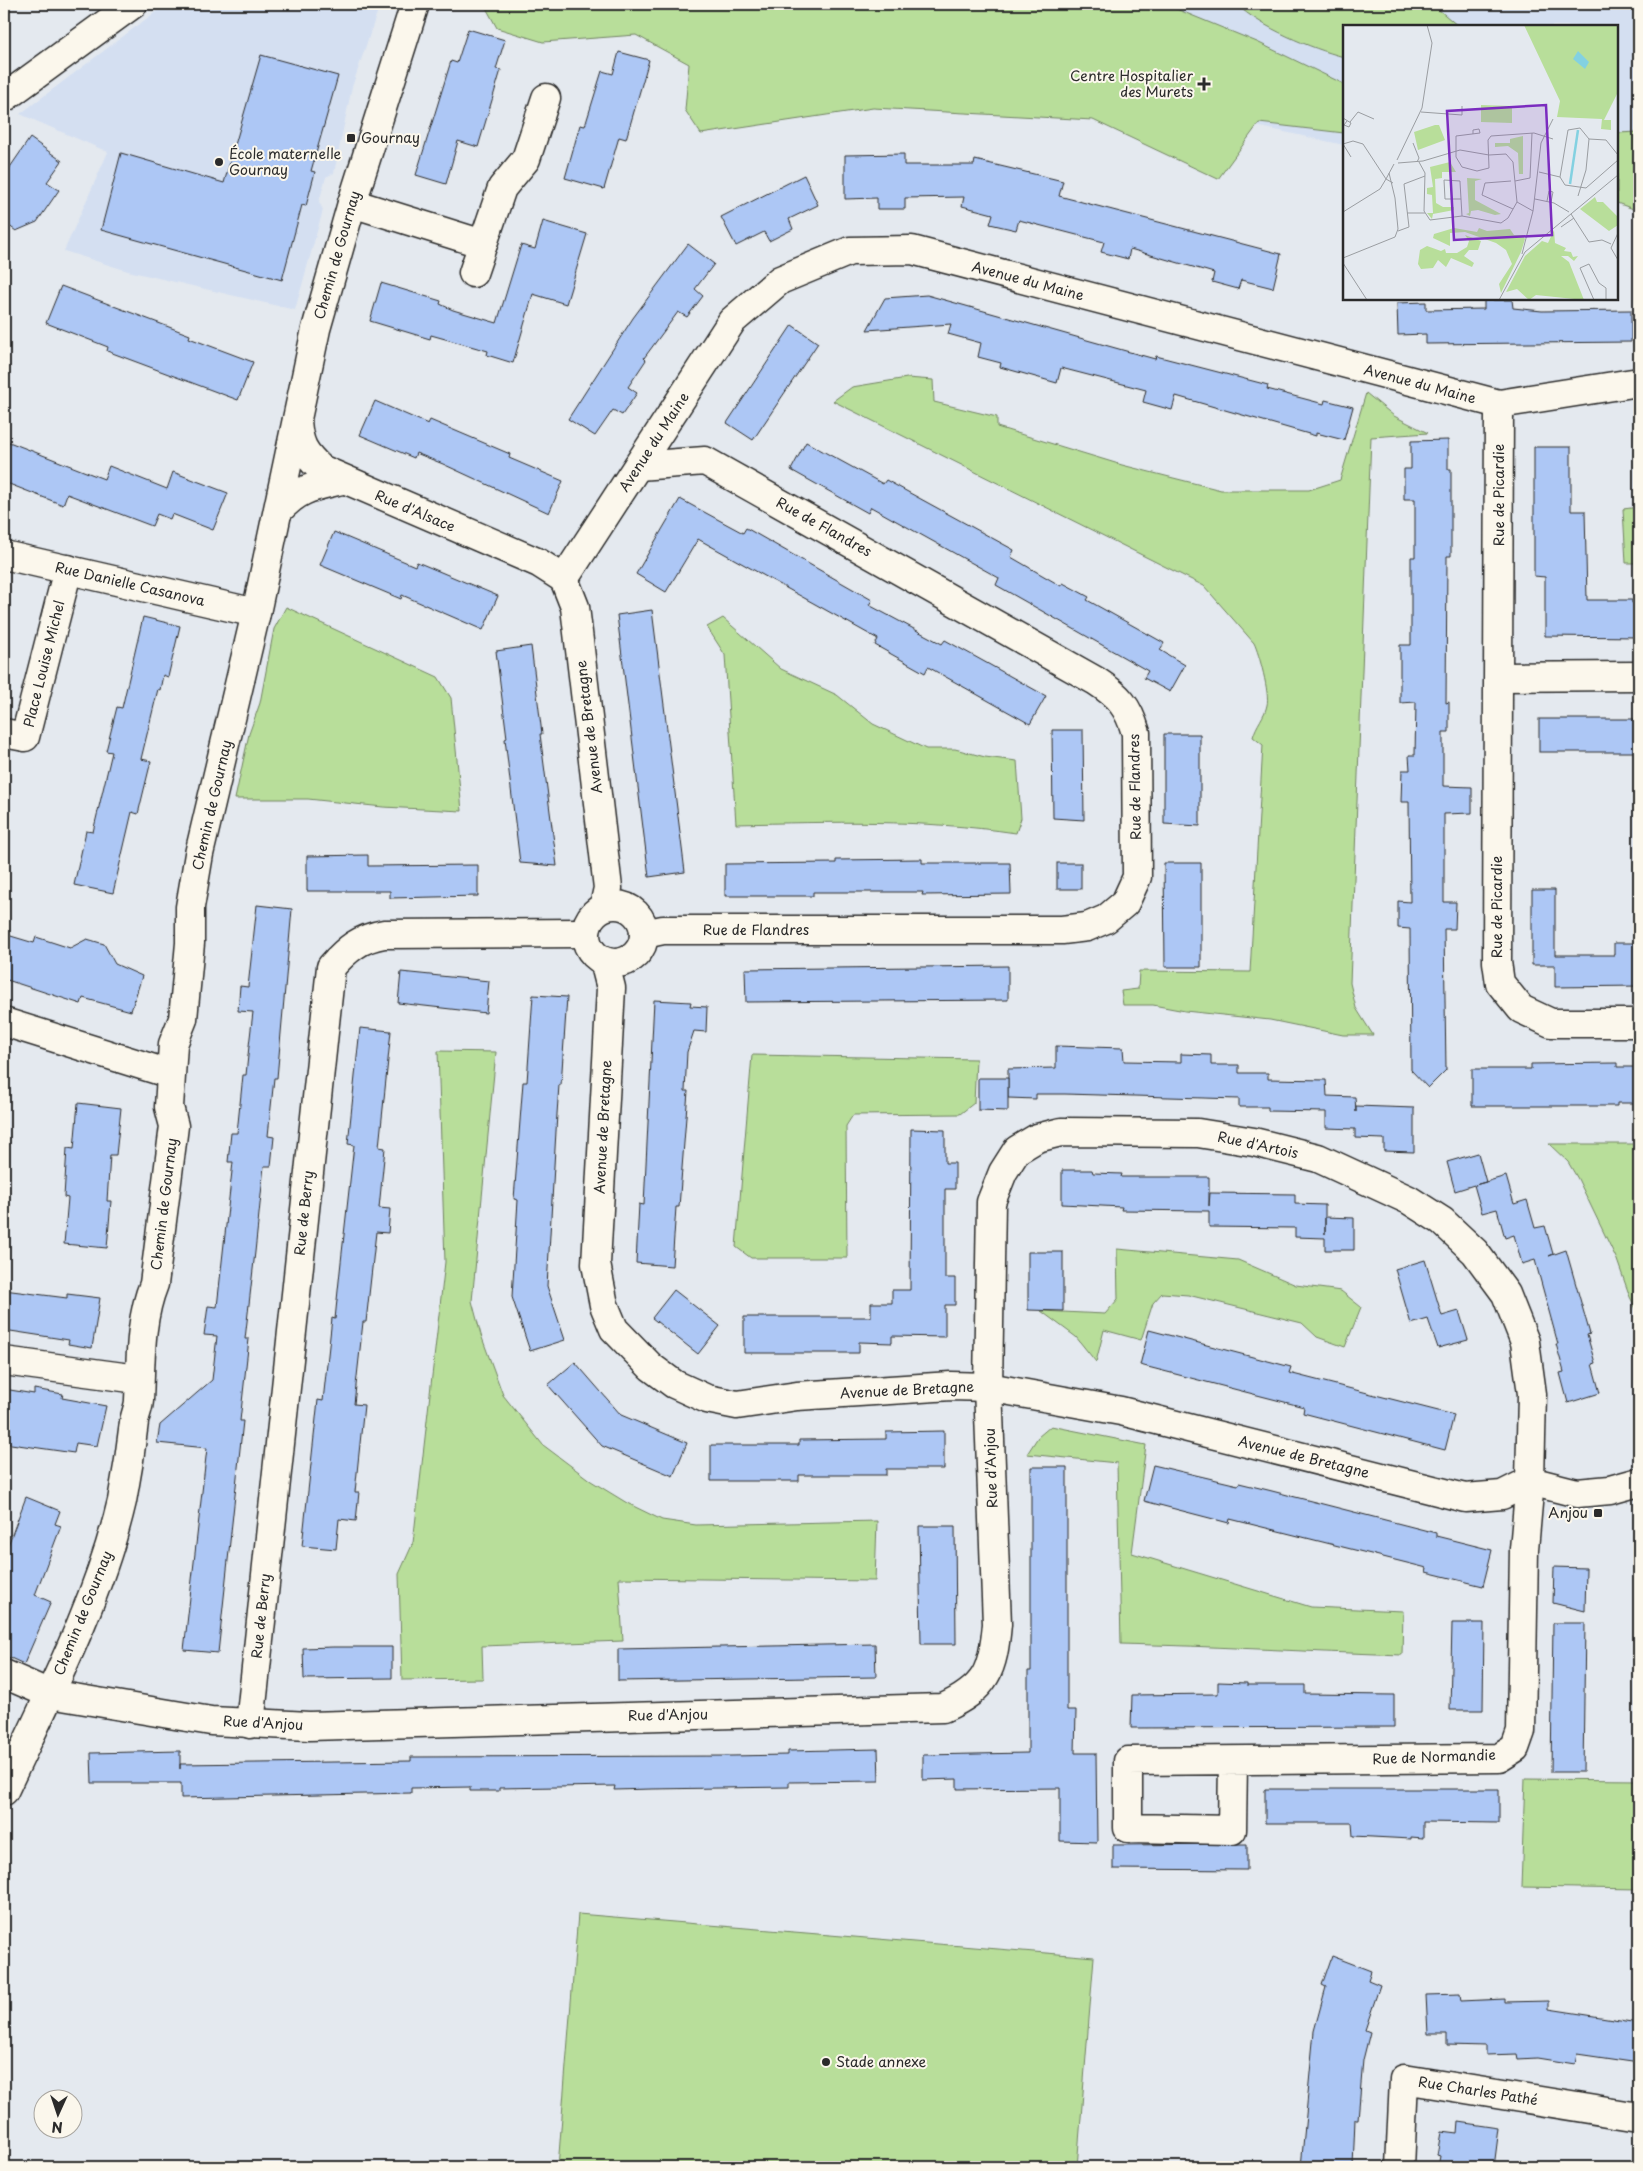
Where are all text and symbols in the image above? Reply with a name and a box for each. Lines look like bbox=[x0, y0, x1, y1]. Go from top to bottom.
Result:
inset map bbox=[1343, 25, 1618, 300]
place label: Centre Hospitalier des Murets bbox=[1070, 65, 1193, 102]
marker: Centre Hospitalier des Murets bbox=[1197, 77, 1211, 91]
place label: Gournay bbox=[361, 127, 420, 148]
marker: Gournay bbox=[345, 132, 357, 144]
place label: École maternelle Gournay bbox=[229, 143, 342, 180]
marker: École maternelle Gournay bbox=[213, 156, 225, 168]
street label: Chemin de Gournay bbox=[308, 188, 365, 322]
street label: Avenue du Maine bbox=[970, 255, 1087, 306]
street label: Avenue du Maine bbox=[1362, 358, 1479, 409]
street label: Avenue du Maine bbox=[613, 387, 694, 496]
street label: Rue de Picardie bbox=[1488, 444, 1509, 546]
street label: Rue d'Alsace bbox=[372, 484, 459, 537]
street label: Rue de Flandres bbox=[773, 492, 876, 562]
street label: Rue Danielle Casanova bbox=[53, 556, 208, 611]
street label: Place Louise Michel bbox=[18, 598, 69, 729]
street label: Avenue de Bretagne bbox=[570, 659, 607, 795]
street label: Rue de Flandres bbox=[1123, 734, 1146, 840]
street label: Chemin de Gournay bbox=[186, 738, 237, 872]
street label: Rue de Picardie bbox=[1486, 856, 1507, 958]
street label: Rue de Flandres bbox=[703, 919, 809, 940]
street label: Avenue de Bretagne bbox=[588, 1059, 617, 1195]
street label: Rue d'Artois bbox=[1216, 1126, 1300, 1163]
street label: Chemin de Gournay bbox=[145, 1137, 182, 1271]
street label: Rue de Berry bbox=[289, 1169, 318, 1257]
street label: Avenue de Bretagne bbox=[839, 1375, 975, 1404]
street label: Rue d'Anjou bbox=[979, 1428, 1002, 1508]
street label: Avenue de Bretagne bbox=[1236, 1430, 1372, 1483]
place label: Anjou bbox=[1548, 1502, 1588, 1523]
marker: Anjou bbox=[1592, 1507, 1604, 1519]
street label: Chemin de Gournay bbox=[48, 1547, 117, 1678]
street label: Rue de Berry bbox=[246, 1572, 275, 1660]
street label: Rue d'Anjou bbox=[628, 1703, 708, 1726]
street label: Rue d'Anjou bbox=[222, 1710, 304, 1735]
street label: Rue de Normandie bbox=[1372, 1744, 1496, 1769]
place label: Stade annexe bbox=[836, 2051, 927, 2072]
marker: Stade annexe bbox=[820, 2056, 832, 2068]
street label: Rue Charles Pathé bbox=[1417, 2071, 1539, 2110]
north arrow bbox=[32, 2088, 82, 2138]
text: N bbox=[51, 2117, 63, 2138]

